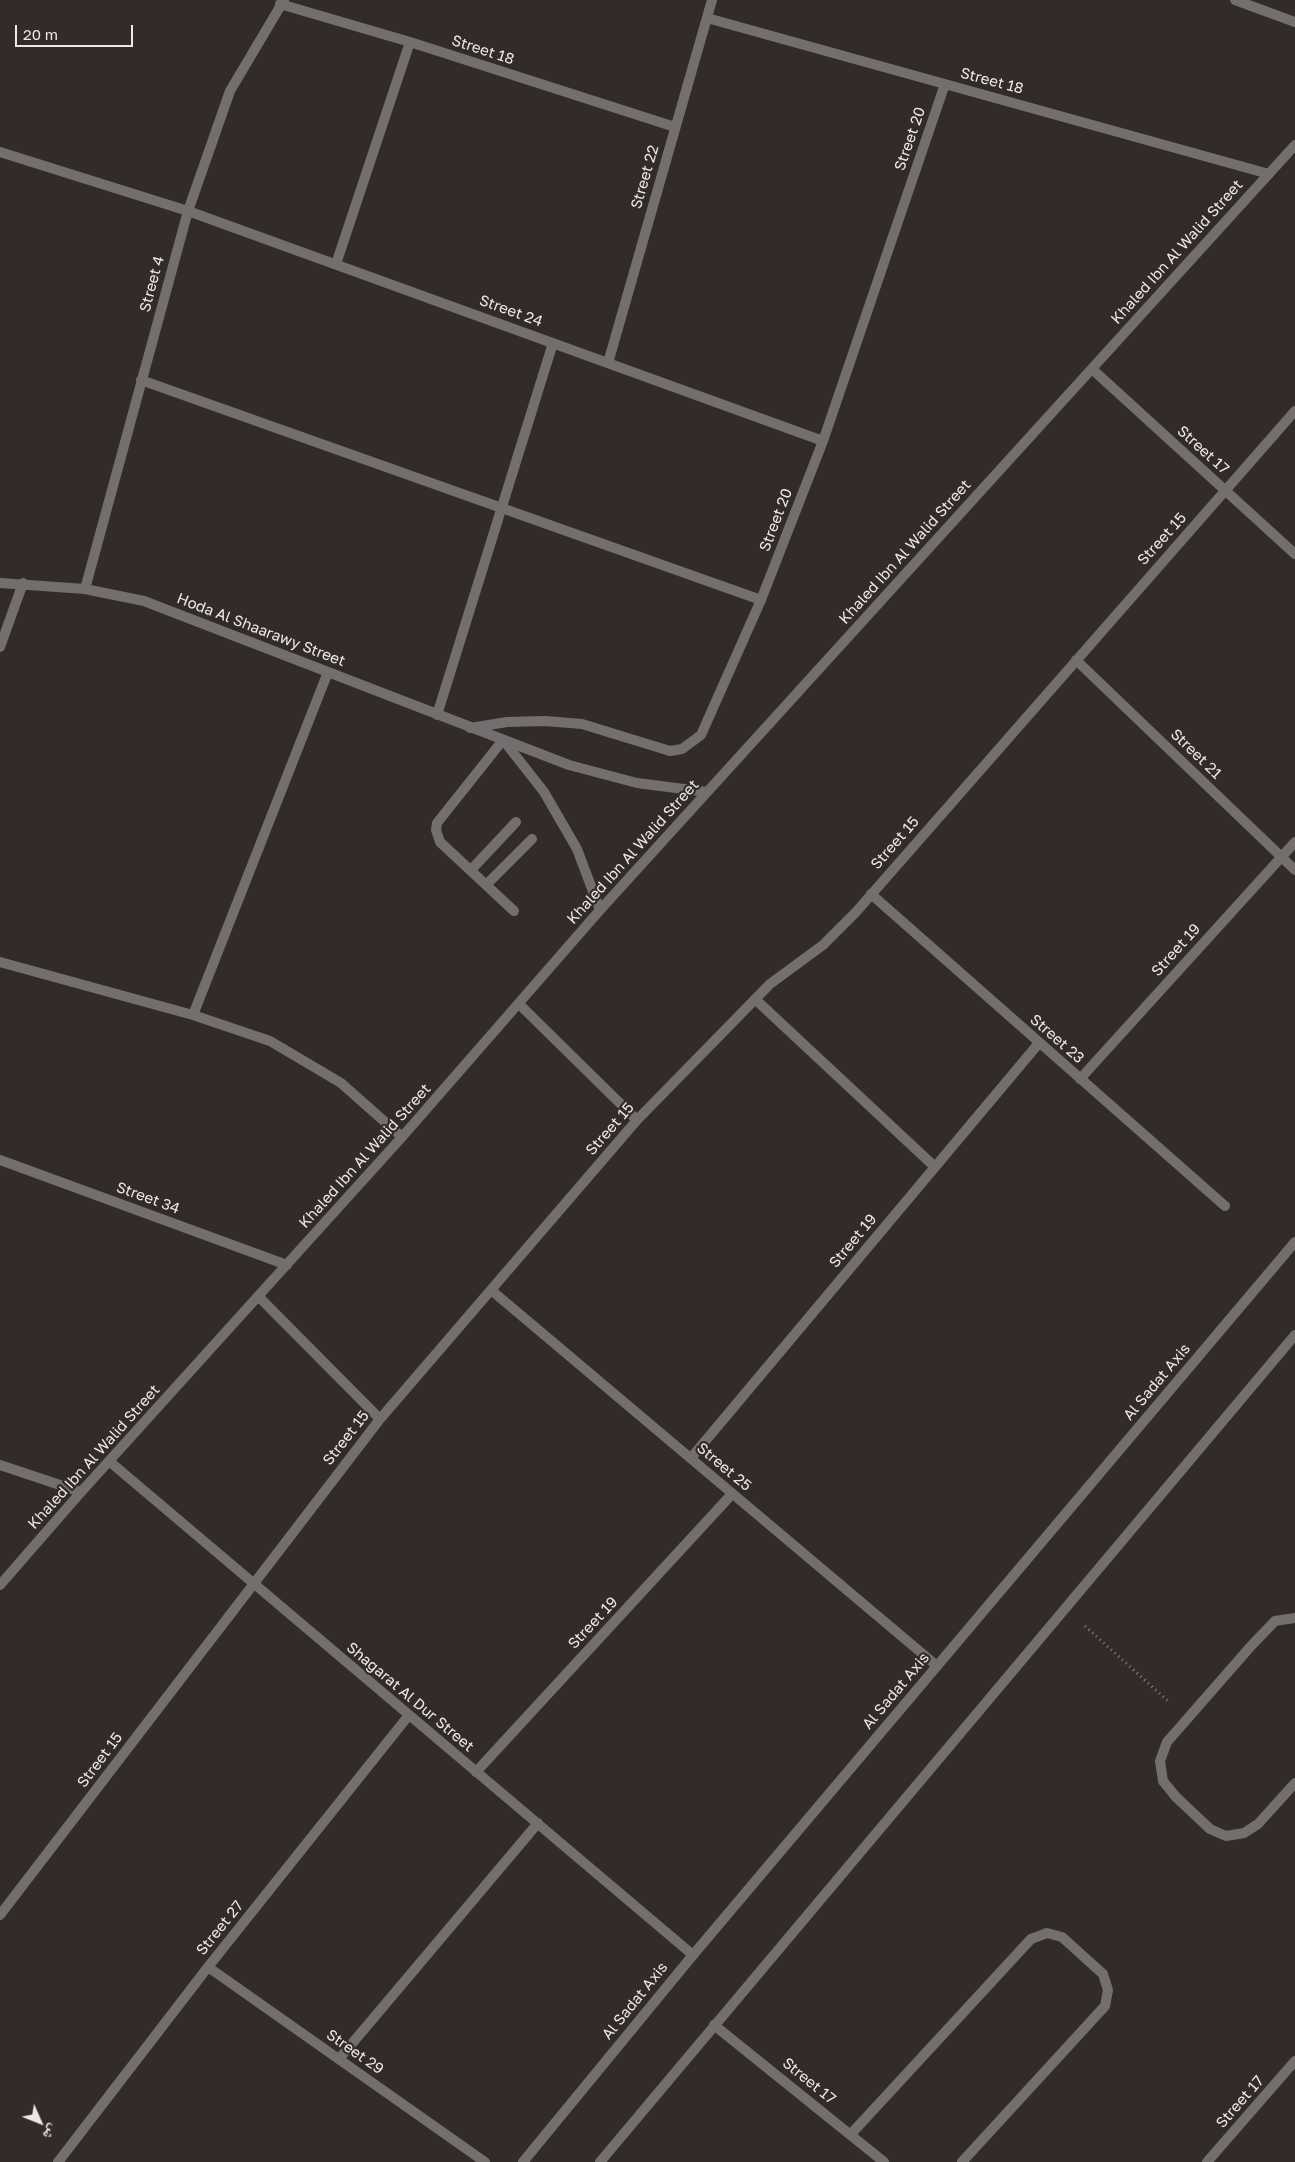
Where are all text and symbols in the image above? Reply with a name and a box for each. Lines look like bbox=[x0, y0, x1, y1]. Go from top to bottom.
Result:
scale bar bbox=[18, 15, 135, 47]
text: 20 m bbox=[23, 25, 58, 43]
street label: Street 18 bbox=[450, 31, 516, 69]
street label: Street 18 bbox=[958, 64, 1026, 98]
street label: Street 20 bbox=[891, 105, 929, 173]
street label: Street 22 bbox=[627, 143, 663, 211]
street label: Khaled Ibn Al Walid Street bbox=[1107, 176, 1247, 328]
street label: Street 4 bbox=[136, 254, 168, 314]
street label: Street 24 bbox=[477, 291, 545, 331]
street label: Street 17 bbox=[1173, 422, 1233, 478]
street label: Khaled Ibn Al Walid Street bbox=[835, 476, 975, 628]
street label: Street 20 bbox=[756, 486, 796, 554]
street label: Street 15 bbox=[1134, 509, 1190, 569]
street label: Hoda Al Shaarawy Street bbox=[174, 590, 348, 670]
street label: Street 21 bbox=[1167, 725, 1225, 783]
street label: Khaled Ibn Al Walid Street bbox=[563, 776, 703, 928]
street label: Street 15 bbox=[867, 813, 923, 873]
street label: Street 19 bbox=[1148, 920, 1204, 980]
street label: Street 23 bbox=[1026, 1011, 1088, 1067]
street label: Khaled Ibn Al Walid Street bbox=[295, 1080, 435, 1232]
street label: Street 15 bbox=[582, 1099, 638, 1159]
street label: Street 34 bbox=[114, 1178, 182, 1218]
street label: Street 19 bbox=[825, 1211, 881, 1271]
street label: Al Sadat Axis bbox=[1120, 1340, 1194, 1424]
street label: Khaled Ibn Al Walid Street bbox=[24, 1381, 164, 1533]
street label: Street 15 bbox=[319, 1407, 373, 1469]
street label: Street 25 bbox=[693, 1439, 755, 1495]
street label: Street 19 bbox=[564, 1593, 622, 1653]
street label: Shagarat Al Dur Street bbox=[343, 1638, 477, 1756]
street label: Al Sadat Axis bbox=[859, 1649, 933, 1733]
street label: Street 15 bbox=[74, 1729, 126, 1791]
street label: Street 27 bbox=[193, 1897, 247, 1959]
street label: Al Sadat Axis bbox=[598, 1959, 672, 2043]
street label: Street 29 bbox=[323, 2026, 387, 2078]
street label: Street 17 bbox=[779, 2054, 839, 2108]
street label: Street 17 bbox=[1212, 2072, 1268, 2132]
north arrow bbox=[15, 2097, 65, 2147]
text: ش bbox=[40, 2122, 62, 2144]

